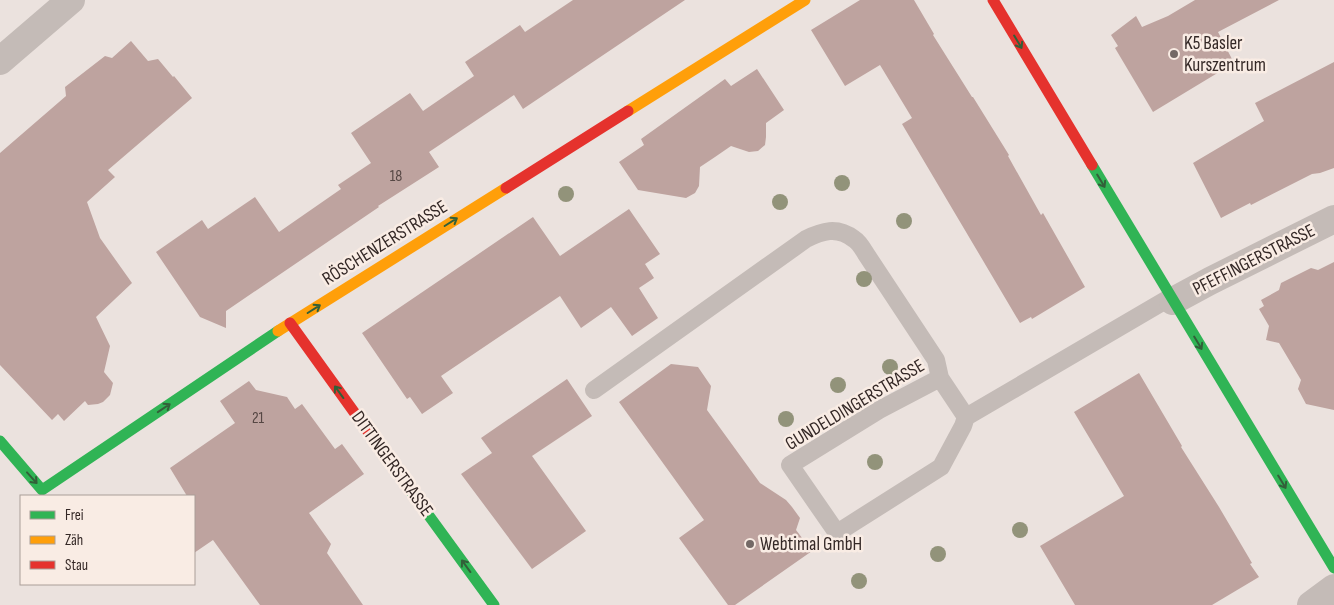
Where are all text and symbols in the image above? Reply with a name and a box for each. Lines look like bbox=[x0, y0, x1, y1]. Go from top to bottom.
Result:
place label: K5 Basler Kurszentrum bbox=[1184, 32, 1266, 77]
one-way arrow bbox=[1013, 34, 1023, 48]
marker: K5 Basler Kurszentrum bbox=[1168, 48, 1180, 60]
house number: 18 bbox=[390, 167, 402, 186]
one-way arrow bbox=[1097, 174, 1107, 188]
street label: RÖSCHENZERSTRASSE bbox=[318, 195, 452, 291]
one-way arrow bbox=[444, 217, 458, 227]
street label: PFEFFINGERSTRASSE bbox=[1189, 219, 1319, 301]
one-way arrow bbox=[306, 303, 320, 313]
one-way arrow bbox=[1194, 335, 1204, 349]
street label: GUNDELDINGERSTRASSE bbox=[781, 354, 929, 456]
one-way arrow bbox=[334, 385, 345, 399]
one-way arrow bbox=[157, 403, 171, 414]
street label: DITTINGERSTRASSE bbox=[346, 407, 438, 521]
house number: 21 bbox=[252, 409, 265, 428]
one-way arrow bbox=[26, 472, 38, 485]
one-way arrow bbox=[1278, 474, 1288, 488]
legend bbox=[20, 495, 195, 585]
text: Frei bbox=[65, 506, 84, 525]
text: Zäh bbox=[65, 531, 83, 550]
place label: Webtimal GmbH bbox=[760, 533, 862, 556]
marker: Webtimal GmbH bbox=[744, 538, 756, 550]
text: Stau bbox=[65, 556, 88, 575]
one-way arrow bbox=[461, 559, 471, 573]

